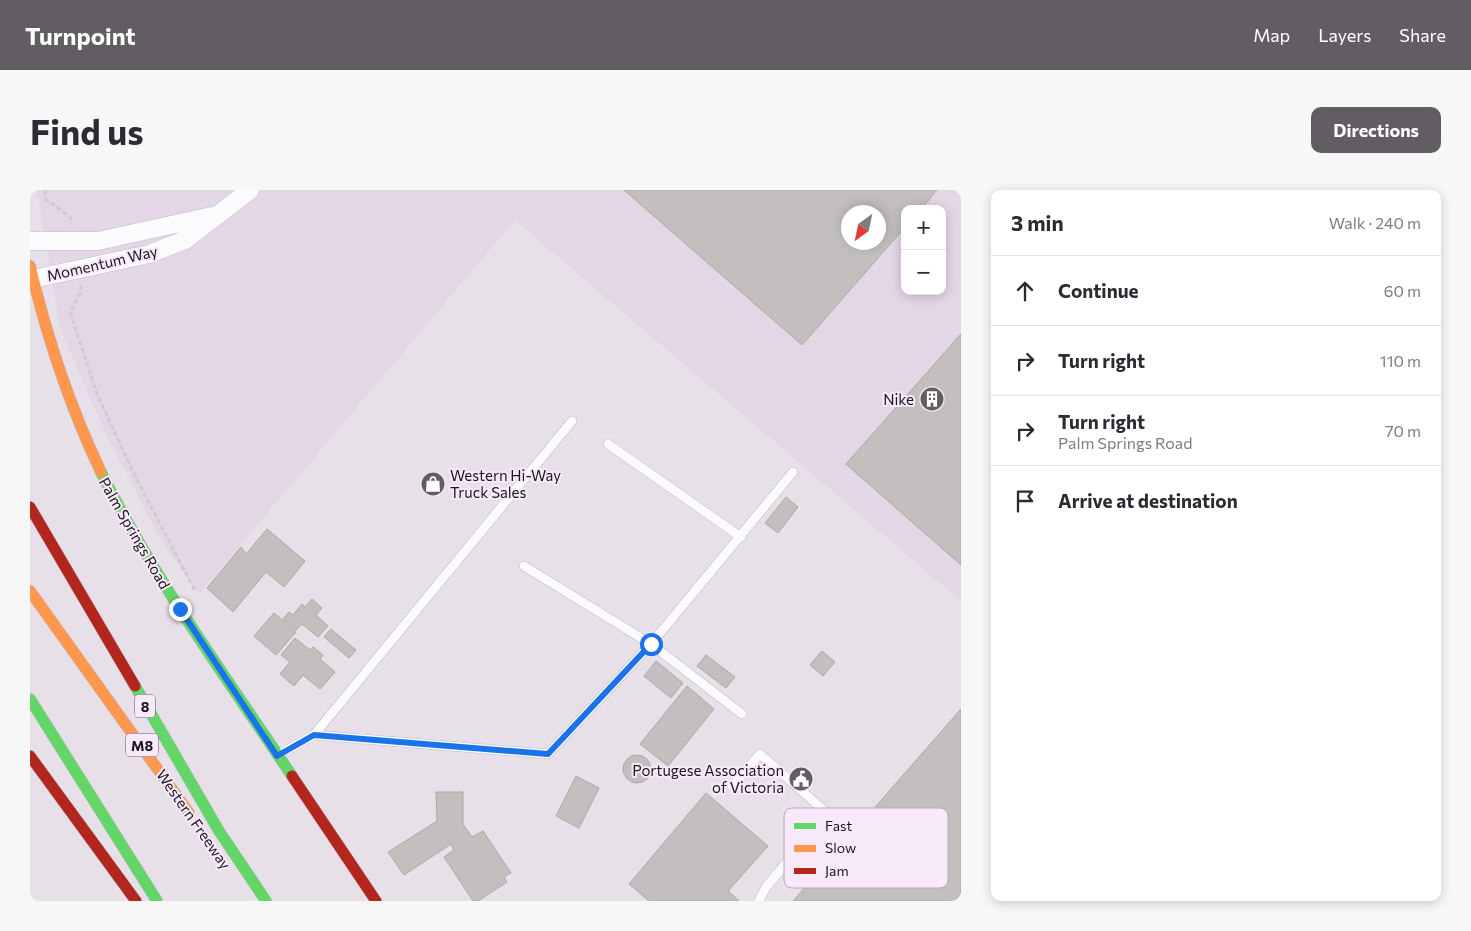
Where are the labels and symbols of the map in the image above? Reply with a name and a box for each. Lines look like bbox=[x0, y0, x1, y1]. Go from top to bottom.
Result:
north arrow bbox=[841, 205, 886, 250]
street label: Momentum Way bbox=[45, 241, 159, 285]
building icon: Nike bbox=[919, 386, 945, 412]
place label: Nike bbox=[883, 390, 914, 408]
place label: Western Hi-Way Truck Sales bbox=[450, 466, 561, 501]
shop icon: Western Hi-Way Truck Sales bbox=[420, 471, 446, 497]
street label: Palm Springs Road bbox=[96, 474, 174, 592]
route end bbox=[169, 598, 192, 621]
route start bbox=[640, 633, 663, 656]
road number: 8 bbox=[135, 694, 155, 718]
road number: M8 bbox=[126, 734, 158, 756]
place label: Portugese Association of Victoria bbox=[632, 761, 784, 796]
street label: Western Freeway bbox=[153, 766, 235, 872]
public building icon: Portugese Association of Victoria bbox=[788, 766, 814, 792]
legend bbox=[784, 808, 948, 888]
text: Fast bbox=[825, 817, 852, 834]
text: Slow bbox=[825, 839, 856, 856]
text: Jam bbox=[825, 862, 849, 879]

